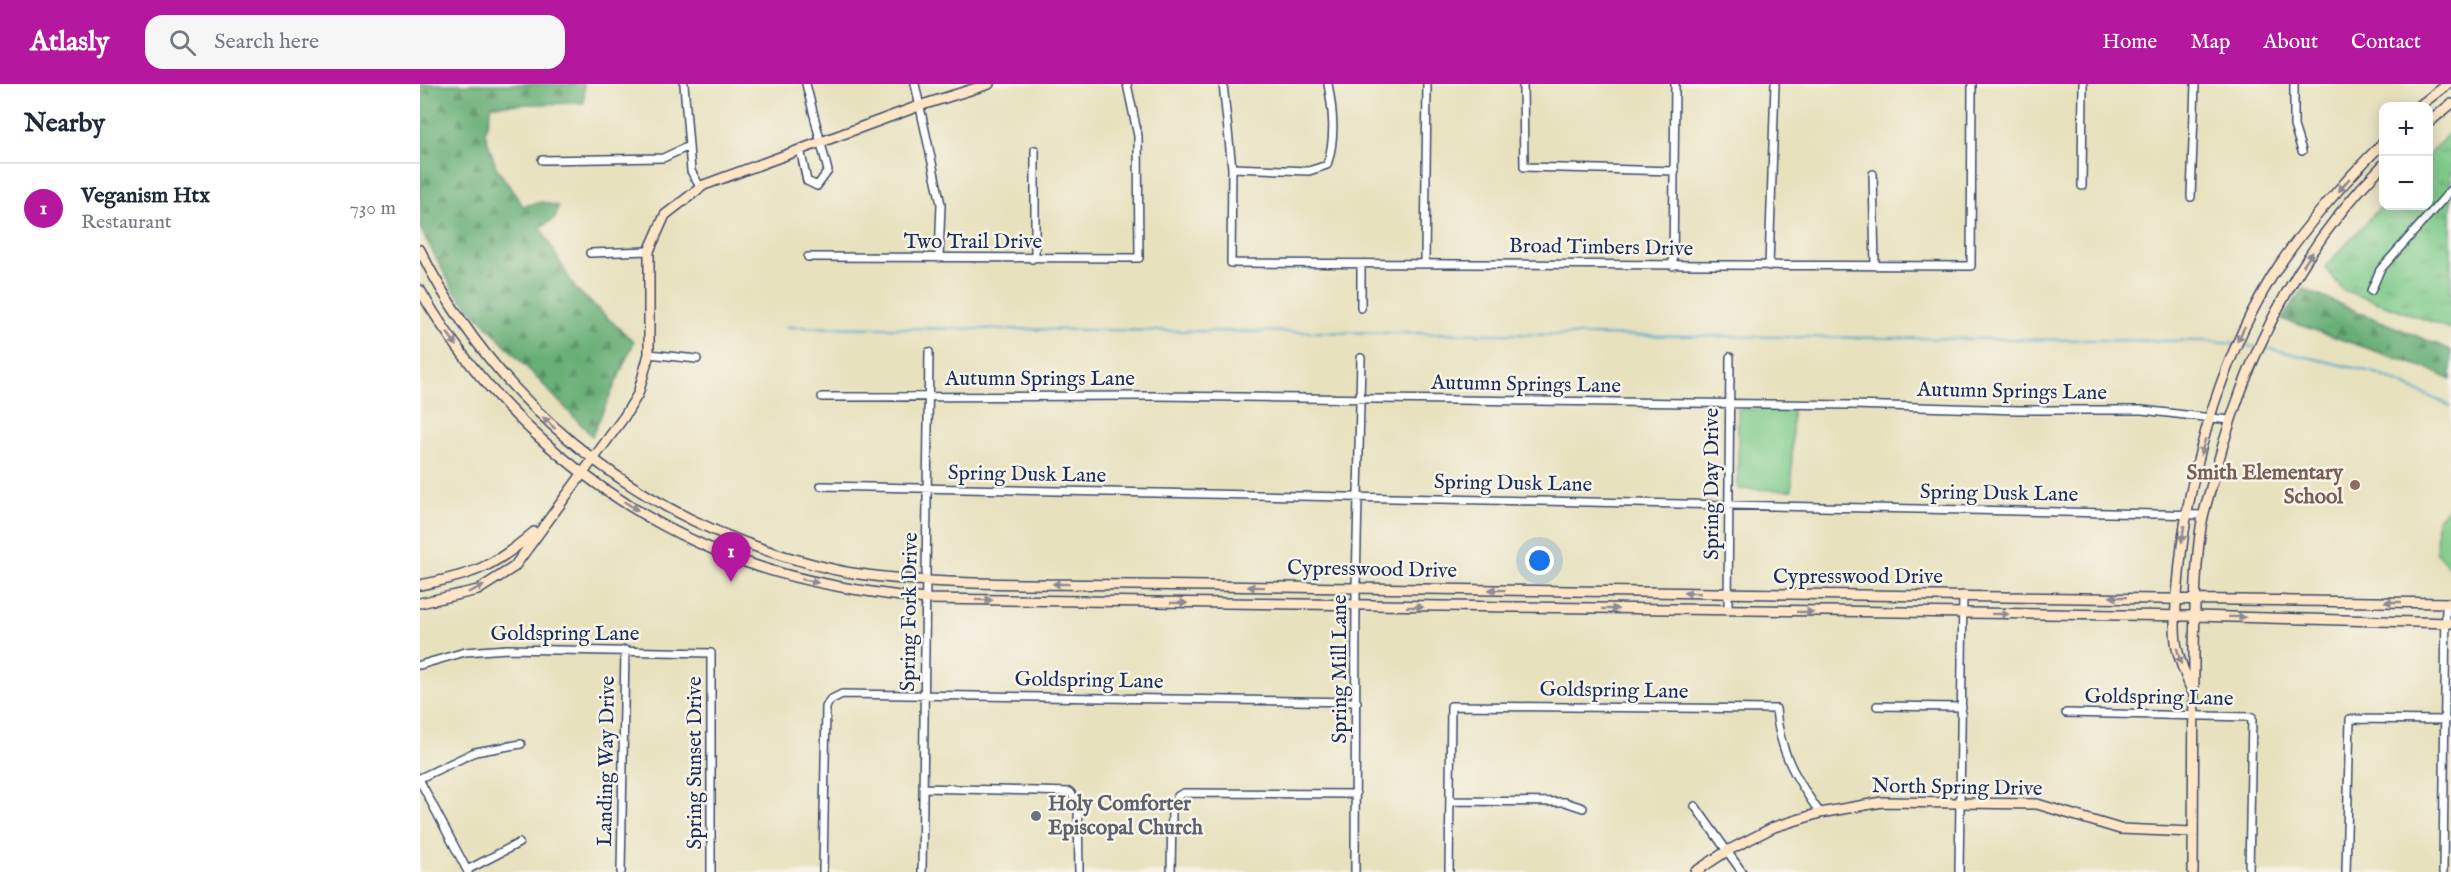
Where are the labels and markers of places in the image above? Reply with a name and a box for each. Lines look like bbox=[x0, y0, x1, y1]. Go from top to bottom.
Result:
place label: Smith Elementary School bbox=[2186, 460, 2344, 511]
marker: Smith Elementary School bbox=[2348, 478, 2362, 492]
pin: 1 bbox=[712, 532, 750, 582]
place label: Holy Comforter Episcopal Church bbox=[1048, 791, 1204, 842]
marker: Holy Comforter Episcopal Church bbox=[1029, 809, 1043, 823]

